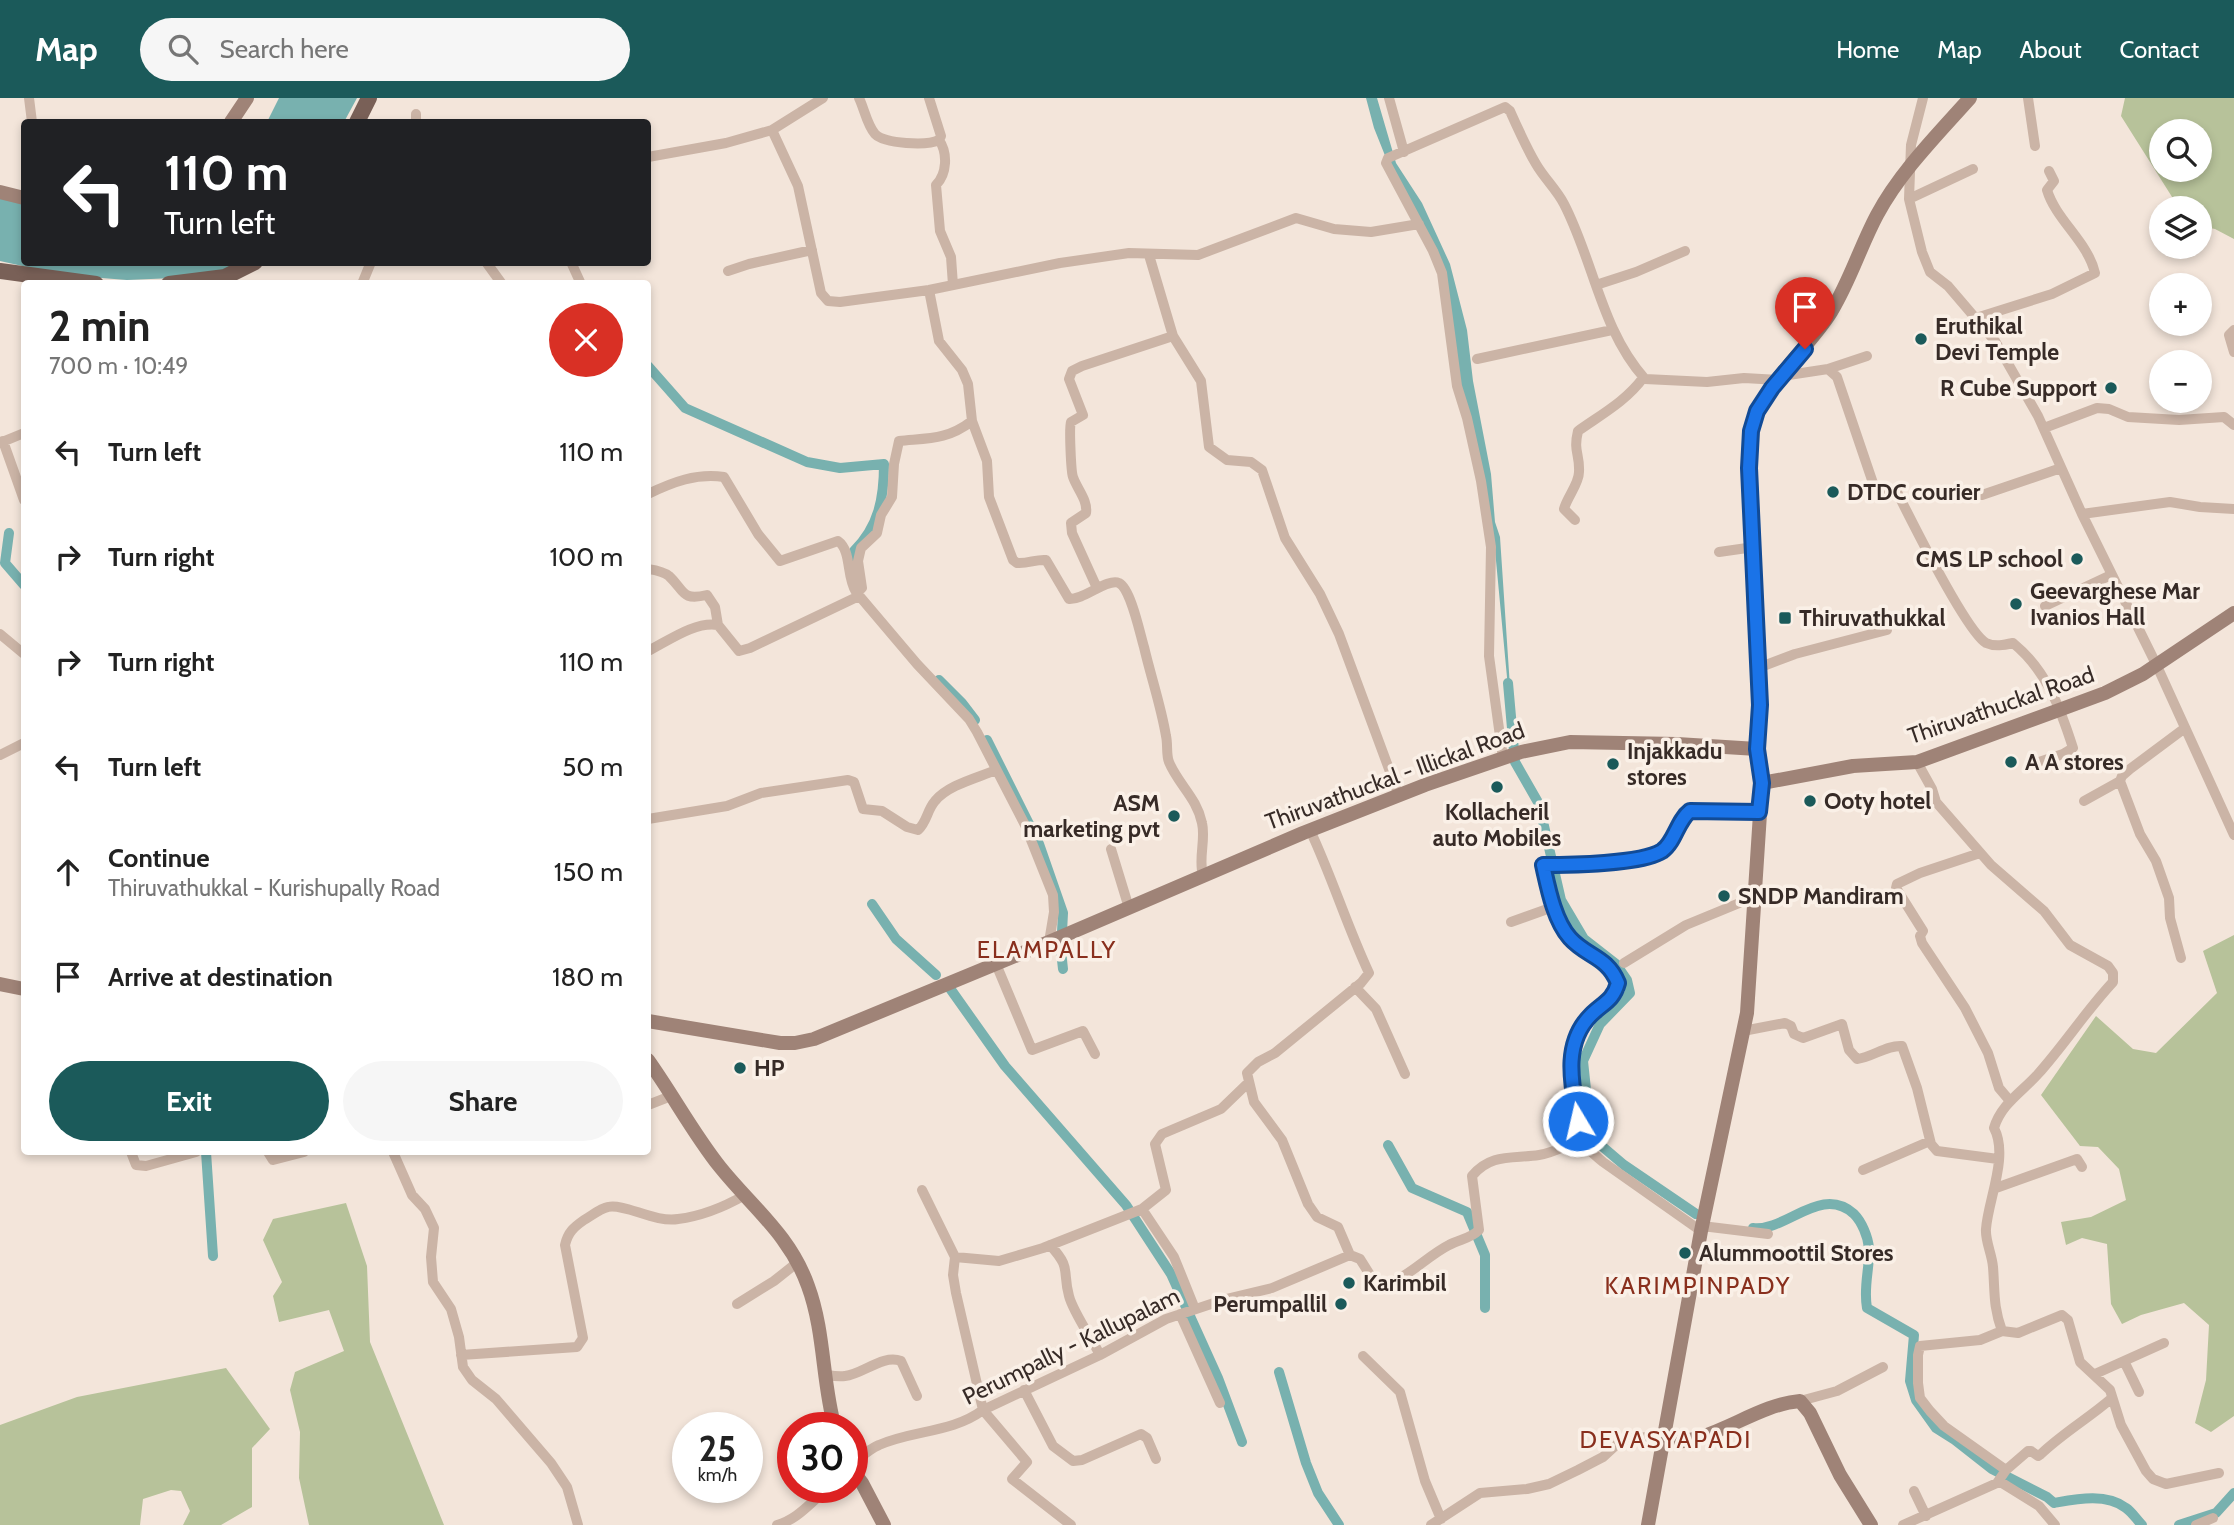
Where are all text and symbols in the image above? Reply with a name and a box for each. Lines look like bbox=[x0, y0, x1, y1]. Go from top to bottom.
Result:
search box bbox=[140, 18, 630, 81]
text: Map bbox=[35, 29, 98, 69]
icon: search bbox=[164, 30, 202, 68]
text: Search here bbox=[220, 33, 349, 65]
text: Home bbox=[1836, 35, 1899, 64]
text: Map bbox=[1937, 35, 1982, 64]
text: About bbox=[2020, 35, 2082, 64]
text: Contact bbox=[2120, 35, 2199, 64]
map controls bbox=[2149, 119, 2212, 413]
button: search bbox=[2149, 119, 2212, 182]
text: 110 m bbox=[164, 143, 288, 202]
icon: left bbox=[49, 147, 140, 238]
button: layers bbox=[2149, 196, 2212, 259]
text: Turn left bbox=[164, 203, 275, 242]
button: + bbox=[2149, 273, 2212, 336]
pin bbox=[1775, 277, 1835, 349]
icon: arrive bbox=[1786, 288, 1824, 326]
text: 2 min bbox=[49, 300, 150, 352]
button: close bbox=[549, 303, 623, 377]
place label: Eruthikal Devi Temple bbox=[1935, 312, 2059, 366]
marker: Eruthikal Devi Temple bbox=[1913, 331, 1929, 347]
button: − bbox=[2149, 350, 2212, 413]
text: 700 m · 10:49 bbox=[49, 352, 188, 380]
place label: R Cube Support bbox=[1940, 374, 2097, 402]
marker: R Cube Support bbox=[2103, 380, 2119, 396]
icon: left bbox=[49, 433, 87, 471]
text: Turn left bbox=[108, 436, 201, 468]
text: 110 m bbox=[559, 436, 623, 468]
place label: DTDC courier bbox=[1847, 478, 1981, 506]
marker: DTDC courier bbox=[1825, 484, 1841, 500]
icon: right bbox=[49, 538, 87, 576]
text: Turn right bbox=[108, 541, 214, 573]
text: 100 m bbox=[550, 541, 623, 573]
place label: CMS LP school bbox=[1916, 545, 2063, 573]
marker: CMS LP school bbox=[2069, 551, 2085, 567]
place label: Geevarghese Mar Ivanios Hall bbox=[2030, 577, 2200, 631]
marker: Geevarghese Mar Ivanios Hall bbox=[2008, 596, 2024, 612]
place label: Thiruvathukkal bbox=[1799, 604, 1946, 632]
marker: Thiruvathukkal bbox=[1777, 610, 1793, 626]
icon: right bbox=[49, 643, 87, 681]
text: Turn right bbox=[108, 646, 214, 678]
text: 110 m bbox=[559, 646, 623, 678]
street label: Thiruvathuckal Road bbox=[1904, 660, 2098, 750]
street label: Thiruvathuckal - Illickal Road bbox=[1262, 716, 1528, 836]
place label: Injakkadu stores bbox=[1627, 737, 1722, 791]
icon: left bbox=[49, 748, 87, 786]
place label: A A stores bbox=[2025, 748, 2124, 776]
text: Turn left bbox=[108, 751, 201, 783]
text: 50 m bbox=[562, 751, 623, 783]
marker: A A stores bbox=[2003, 754, 2019, 770]
marker: Injakkadu stores bbox=[1605, 756, 1621, 772]
marker: Kollacheril auto Mobiles bbox=[1489, 779, 1505, 795]
place label: Ooty hotel bbox=[1824, 787, 1931, 815]
place label: ASM marketing pvt bbox=[1023, 789, 1160, 843]
marker: Ooty hotel bbox=[1802, 793, 1818, 809]
place label: Kollacheril auto Mobiles bbox=[1433, 798, 1561, 852]
marker: ASM marketing pvt bbox=[1166, 808, 1182, 824]
text: Continue bbox=[108, 842, 210, 874]
icon: ahead bbox=[49, 853, 87, 891]
text: 150 m bbox=[554, 856, 623, 888]
text: Thiruvathukkal - Kurishupally Road bbox=[108, 874, 440, 902]
place label: SNDP Mandiram bbox=[1738, 882, 1904, 910]
marker: SNDP Mandiram bbox=[1716, 888, 1732, 904]
district label: ELAMPALLY bbox=[977, 935, 1117, 964]
icon: arrive bbox=[49, 958, 87, 996]
text: Arrive at destination bbox=[108, 961, 333, 993]
text: 180 m bbox=[552, 961, 623, 993]
place label: HP bbox=[754, 1054, 785, 1082]
marker: HP bbox=[732, 1060, 748, 1076]
button: Exit bbox=[49, 1061, 329, 1141]
button: Share bbox=[343, 1061, 623, 1141]
position arrow bbox=[1541, 1084, 1615, 1158]
place label: Alummoottil Stores bbox=[1699, 1239, 1894, 1267]
marker: Alummoottil Stores bbox=[1677, 1245, 1693, 1261]
place label: Karimbil bbox=[1363, 1269, 1447, 1297]
district label: KARIMPINPADY bbox=[1605, 1271, 1791, 1300]
marker: Karimbil bbox=[1341, 1275, 1357, 1291]
street label: Perumpally - Kallupalam bbox=[958, 1281, 1184, 1411]
place label: Perumpallil bbox=[1213, 1290, 1327, 1318]
marker: Perumpallil bbox=[1333, 1296, 1349, 1312]
speed limit sign: 30 bbox=[777, 1412, 868, 1503]
district label: DEVASYAPADI bbox=[1580, 1425, 1753, 1454]
text: 25 bbox=[699, 1427, 736, 1470]
text: km/h bbox=[698, 1464, 737, 1486]

